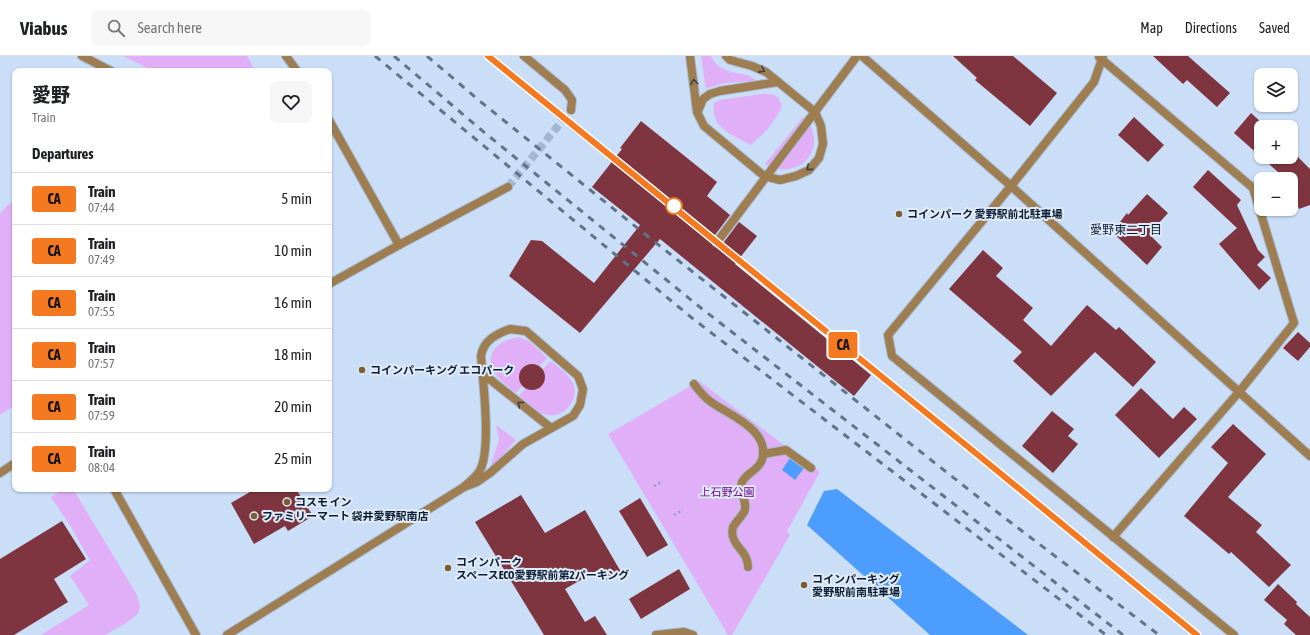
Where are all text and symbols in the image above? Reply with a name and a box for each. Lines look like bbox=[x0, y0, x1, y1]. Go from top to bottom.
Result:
search box bbox=[91, 10, 371, 46]
text: Viabus bbox=[20, 17, 67, 39]
icon: search bbox=[105, 17, 127, 39]
text: Search here bbox=[137, 19, 202, 36]
text: Map bbox=[1140, 20, 1163, 36]
text: Directions bbox=[1185, 20, 1237, 36]
text: Saved bbox=[1259, 20, 1290, 36]
one-way arrow bbox=[758, 66, 765, 73]
map controls bbox=[1254, 68, 1298, 216]
button: layers bbox=[1254, 68, 1298, 112]
one-way arrow bbox=[690, 79, 699, 85]
button: heart bbox=[270, 81, 312, 123]
text: 愛野 bbox=[32, 84, 70, 106]
text: Train bbox=[32, 110, 56, 125]
button: + bbox=[1254, 120, 1298, 164]
text: Departures bbox=[32, 145, 94, 162]
one-way arrow bbox=[806, 163, 814, 170]
button: − bbox=[1254, 172, 1298, 216]
text: Train bbox=[88, 183, 116, 200]
text: 5 min bbox=[281, 190, 312, 207]
text: CA bbox=[47, 191, 61, 207]
unlabelled marker bbox=[665, 197, 683, 215]
text: 07:44 bbox=[88, 200, 115, 215]
place label: コインパーク 愛野駅前北駐車場 bbox=[907, 208, 1063, 220]
marker: コインパーク 愛野駅前北駐車場 bbox=[894, 209, 904, 219]
district label: 愛野東二丁目 bbox=[1090, 223, 1162, 237]
text: Train bbox=[88, 235, 116, 252]
text: 10 min bbox=[274, 242, 312, 259]
text: CA bbox=[47, 243, 61, 259]
text: 07:49 bbox=[88, 252, 115, 267]
text: Train bbox=[88, 287, 116, 304]
text: 16 min bbox=[274, 294, 312, 311]
text: CA bbox=[47, 295, 61, 311]
text: 07:55 bbox=[88, 304, 115, 319]
line badge: CA bbox=[825, 332, 861, 358]
text: CA bbox=[836, 337, 850, 353]
text: Train bbox=[88, 339, 116, 356]
text: 18 min bbox=[274, 346, 312, 363]
text: CA bbox=[47, 347, 61, 363]
text: 07:57 bbox=[88, 356, 115, 371]
place label: コインパーキング エコパーク bbox=[370, 364, 514, 376]
marker: コインパーキング エコパーク bbox=[357, 365, 367, 375]
text: Train bbox=[88, 391, 116, 408]
text: 20 min bbox=[274, 398, 312, 415]
text: CA bbox=[47, 399, 61, 415]
one-way arrow bbox=[518, 401, 525, 408]
text: 07:59 bbox=[88, 408, 115, 423]
text: Train bbox=[88, 443, 116, 460]
text: 25 min bbox=[274, 450, 312, 467]
text: CA bbox=[47, 451, 61, 467]
text: 08:04 bbox=[88, 460, 115, 475]
park label: 上石野公園 bbox=[700, 486, 755, 498]
place label: コスモ イン bbox=[295, 496, 352, 508]
marker: コスモ イン bbox=[282, 497, 292, 507]
place label: ファミリーマート 袋井愛野駅南店 bbox=[262, 510, 429, 522]
marker: ファミリーマート 袋井愛野駅南店 bbox=[249, 511, 259, 521]
place label: コインパーク スペースECO愛野駅前第2パーキング bbox=[456, 556, 629, 581]
marker: コインパーク スペースECO愛野駅前第2パーキング bbox=[443, 563, 453, 573]
place label: コインパーキング 愛野駅前南駐車場 bbox=[812, 573, 900, 598]
marker: コインパーキング 愛野駅前南駐車場 bbox=[799, 580, 809, 590]

